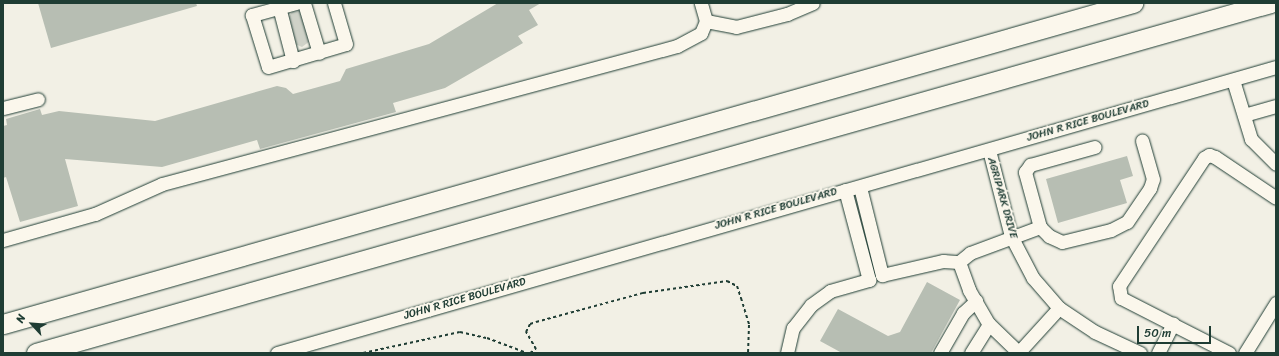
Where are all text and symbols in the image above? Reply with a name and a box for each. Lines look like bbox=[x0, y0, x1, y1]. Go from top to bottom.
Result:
street label: JOHN R RICE BOULEVARD bbox=[1025, 97, 1151, 145]
street label: AGRIPARK DRIVE bbox=[984, 156, 1020, 240]
street label: JOHN R RICE BOULEVARD bbox=[713, 185, 839, 233]
street label: JOHN R RICE BOULEVARD bbox=[402, 275, 528, 323]
north arrow bbox=[12, 304, 52, 344]
text: N bbox=[11, 311, 31, 326]
scale bar bbox=[1139, 318, 1213, 344]
text: 50 m bbox=[1144, 322, 1171, 344]

